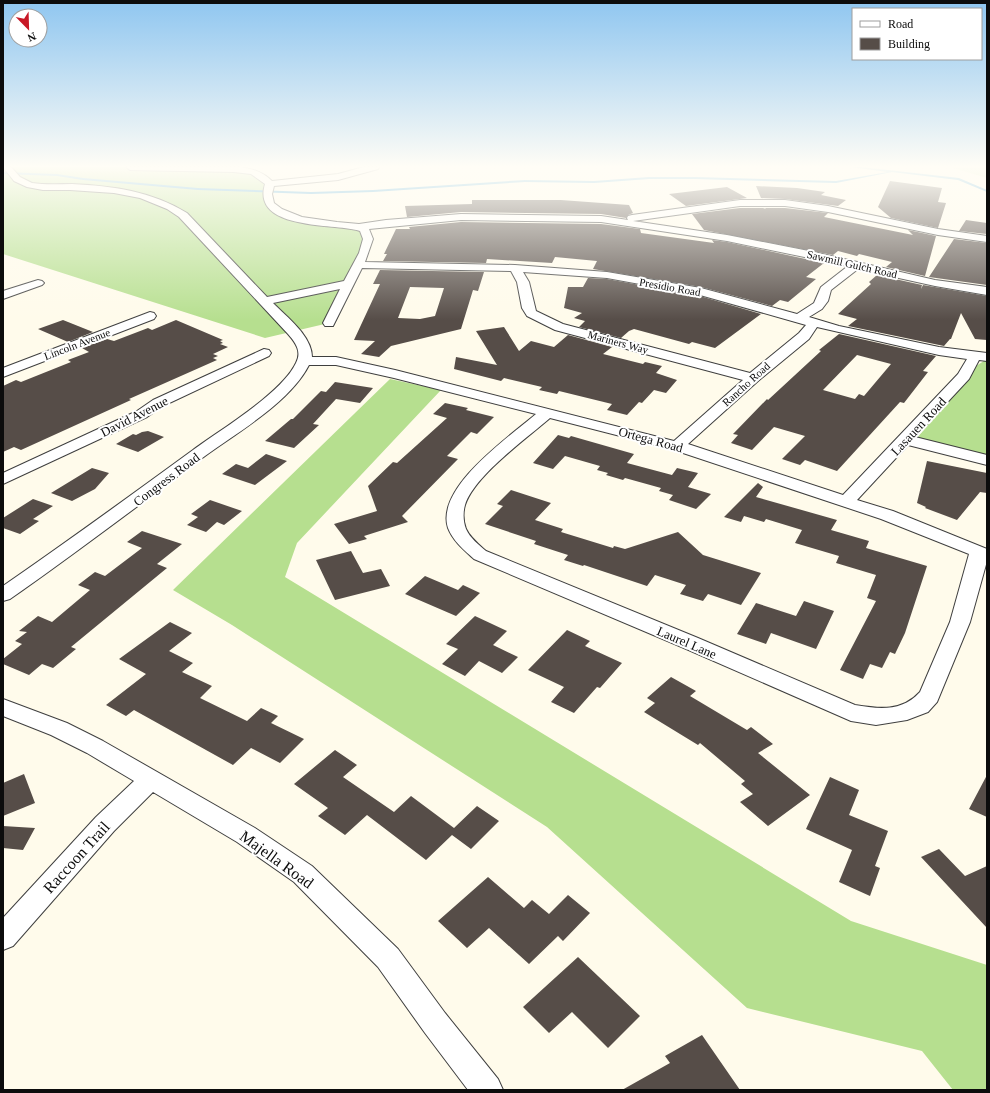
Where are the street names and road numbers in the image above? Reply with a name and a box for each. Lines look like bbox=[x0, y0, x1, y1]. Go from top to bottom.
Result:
street label: Sawmill Gulch Road bbox=[806, 248, 899, 280]
street label: Presidio Road bbox=[638, 276, 702, 298]
street label: Lincoln Avenue bbox=[42, 326, 112, 362]
street label: Mariners Way bbox=[586, 328, 650, 356]
street label: Rancho Road bbox=[720, 359, 773, 408]
street label: David Avenue bbox=[98, 393, 171, 440]
street label: Lasauen Road bbox=[888, 394, 949, 459]
street label: Ortega Road bbox=[617, 424, 685, 455]
street label: Congress Road bbox=[130, 449, 203, 509]
street label: Laurel Lane bbox=[655, 623, 719, 662]
street label: Raccoon Trail bbox=[40, 818, 113, 897]
street label: Majella Road bbox=[236, 827, 317, 893]

